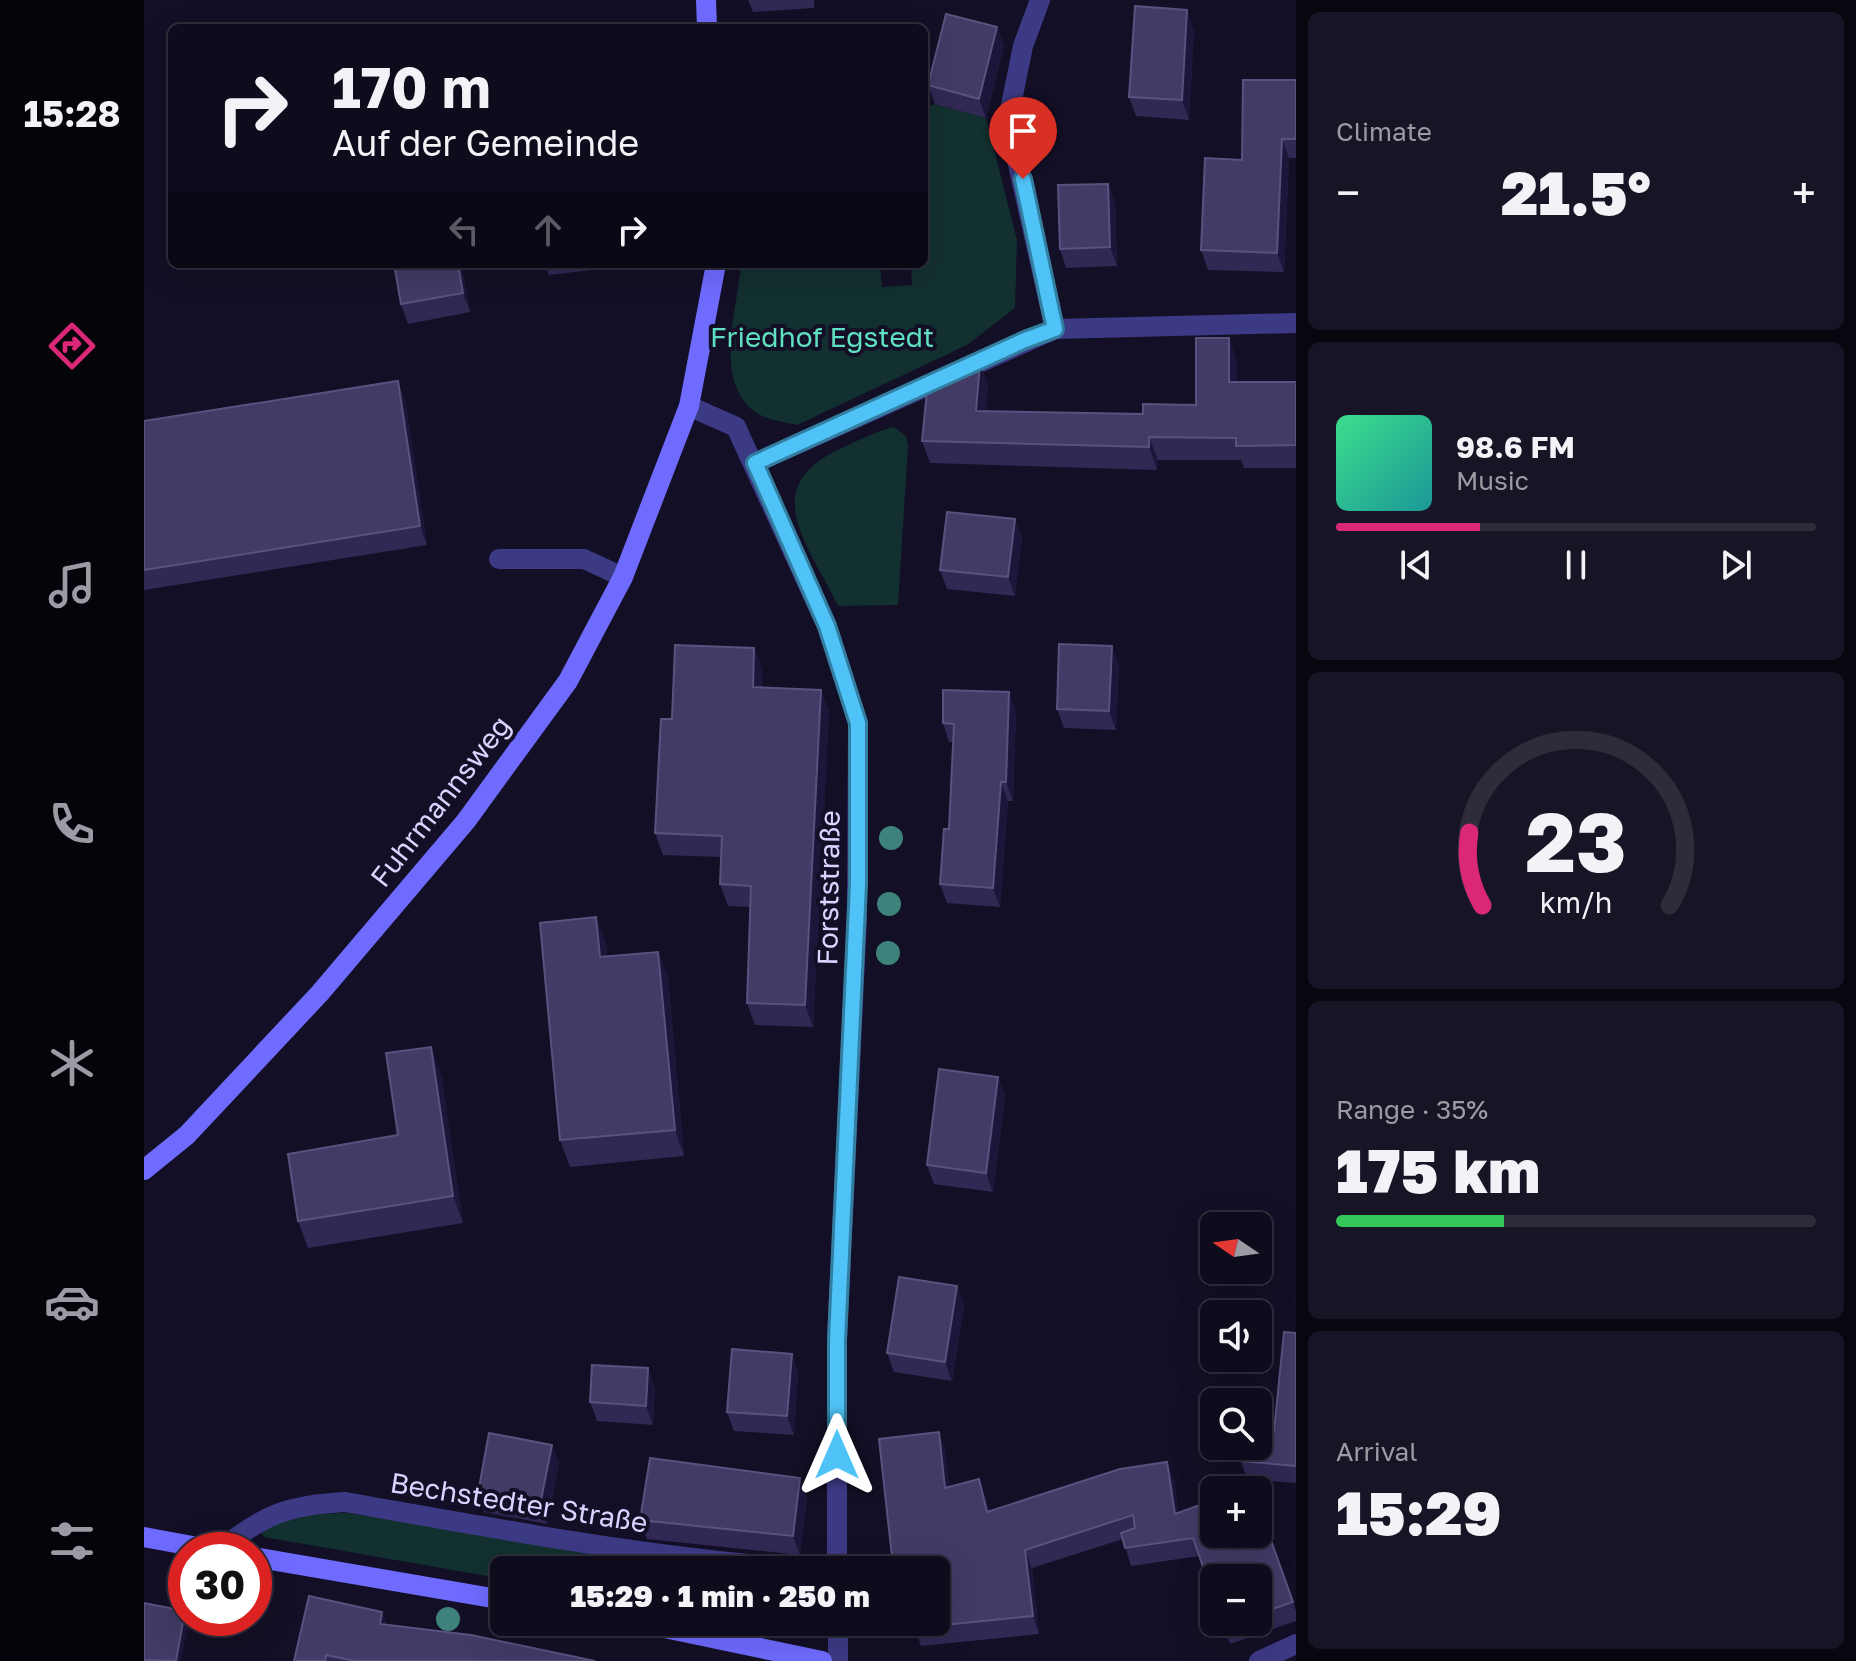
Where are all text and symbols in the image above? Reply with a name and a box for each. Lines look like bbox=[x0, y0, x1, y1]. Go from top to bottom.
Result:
text: 170 m bbox=[332, 53, 491, 120]
icon: right bbox=[200, 56, 304, 160]
text: 15:28 bbox=[23, 92, 121, 135]
pin bbox=[989, 97, 1057, 179]
icon: arrive bbox=[1001, 109, 1045, 153]
text: Climate bbox=[1336, 116, 1432, 147]
text: Auf der Gemeinde bbox=[332, 121, 639, 164]
text: 21.5° bbox=[1501, 156, 1651, 228]
text: − bbox=[1336, 166, 1360, 219]
text: + bbox=[1792, 166, 1816, 219]
icon: left bbox=[442, 208, 486, 252]
icon: ahead bbox=[526, 208, 570, 252]
icon: right bbox=[610, 208, 654, 252]
icon: directions bbox=[44, 318, 100, 374]
park label: Friedhof Egstedt bbox=[710, 320, 934, 353]
text: 98.6 FM bbox=[1456, 429, 1575, 465]
text: Music bbox=[1456, 465, 1529, 496]
icon: previous bbox=[1394, 543, 1438, 587]
icon: pause bbox=[1554, 543, 1598, 587]
icon: next bbox=[1714, 543, 1758, 587]
icon: music bbox=[44, 557, 100, 613]
street label: Fuhrmannsweg bbox=[363, 709, 517, 893]
text: 23 bbox=[1525, 790, 1627, 890]
icon: phone bbox=[44, 796, 100, 852]
street label: Forststraße bbox=[810, 810, 846, 966]
text: km/h bbox=[1540, 886, 1612, 920]
icon: climate bbox=[44, 1035, 100, 1091]
text: Range · 35% bbox=[1336, 1094, 1488, 1125]
text: 175 km bbox=[1336, 1134, 1540, 1206]
north arrow bbox=[1200, 1212, 1272, 1284]
map controls bbox=[1200, 1212, 1272, 1636]
icon: car bbox=[44, 1274, 100, 1330]
button: sound bbox=[1200, 1300, 1272, 1372]
button: search bbox=[1200, 1388, 1272, 1460]
position arrow bbox=[795, 1413, 879, 1497]
text: Arrival bbox=[1336, 1436, 1417, 1467]
street label: Bechstedter Straße bbox=[388, 1465, 650, 1539]
button: + bbox=[1200, 1476, 1272, 1548]
text: 15:29 bbox=[1336, 1476, 1501, 1548]
icon: filters bbox=[44, 1513, 100, 1569]
speed limit sign: 30 bbox=[168, 1532, 272, 1636]
button: − bbox=[1200, 1564, 1272, 1636]
text: 15:29 · 1 min · 250 m bbox=[570, 1578, 870, 1614]

